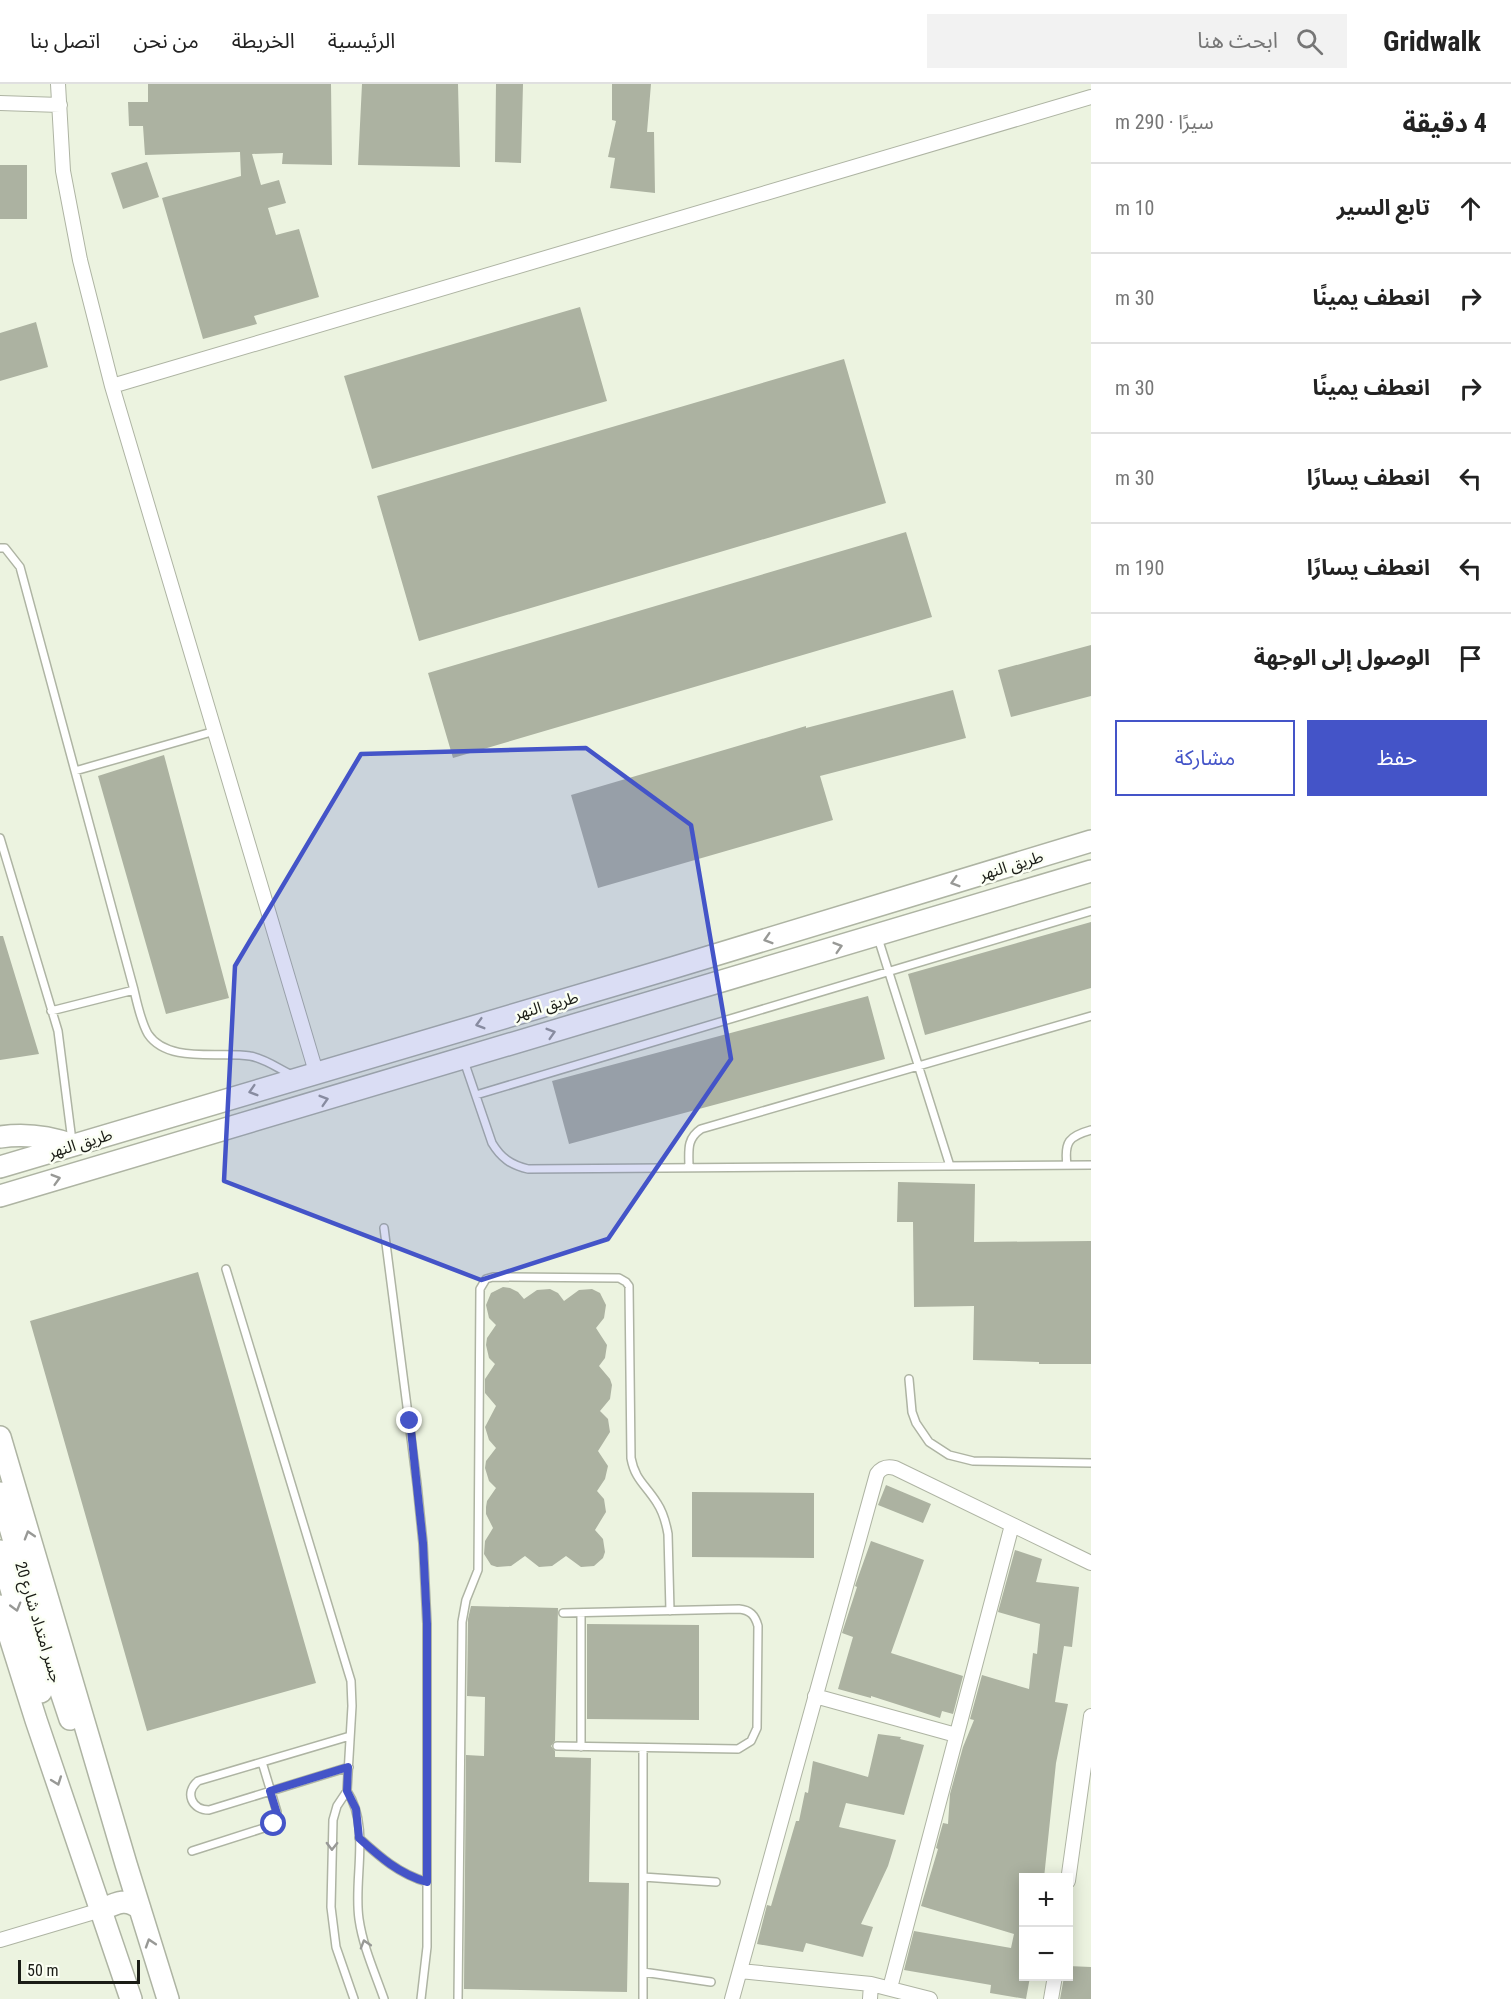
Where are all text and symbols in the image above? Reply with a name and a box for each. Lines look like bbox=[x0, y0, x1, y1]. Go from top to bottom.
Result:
search box bbox=[927, 14, 1347, 68]
icon: search bbox=[1293, 25, 1326, 58]
text: Gridwalk bbox=[1383, 25, 1481, 58]
text: ابحث هنا bbox=[1197, 28, 1278, 53]
text: اتصل بنا bbox=[30, 29, 100, 53]
text: من نحن bbox=[133, 29, 199, 53]
text: الخريطة bbox=[232, 29, 295, 53]
text: الرئيسية bbox=[328, 29, 395, 53]
text: 4 دقيقة bbox=[1402, 108, 1487, 138]
text: سيرًا · 290 m bbox=[1115, 110, 1214, 134]
icon: ahead bbox=[1454, 192, 1487, 225]
text: تابع السير bbox=[1337, 195, 1430, 220]
text: 10 m bbox=[1115, 196, 1154, 220]
icon: right bbox=[1454, 282, 1487, 315]
text: انعطف يمينًا bbox=[1312, 285, 1430, 310]
text: 30 m bbox=[1115, 286, 1154, 310]
icon: right bbox=[1454, 372, 1487, 405]
text: انعطف يمينًا bbox=[1312, 375, 1430, 400]
text: 30 m bbox=[1115, 376, 1154, 400]
icon: left bbox=[1454, 462, 1487, 495]
text: انعطف يسارًا bbox=[1307, 465, 1430, 490]
text: 30 m bbox=[1115, 466, 1154, 490]
icon: left bbox=[1454, 552, 1487, 585]
text: انعطف يسارًا bbox=[1307, 555, 1430, 580]
text: 190 m bbox=[1115, 556, 1164, 580]
icon: arrive bbox=[1454, 642, 1487, 675]
text: الوصول إلى الوجهة bbox=[1254, 645, 1430, 670]
button: مشاركة bbox=[1115, 720, 1295, 796]
button: حفظ bbox=[1307, 720, 1487, 796]
street label: طريق النهر bbox=[976, 847, 1046, 885]
one-way arrow bbox=[950, 875, 961, 888]
one-way arrow bbox=[763, 932, 774, 944]
one-way arrow bbox=[832, 942, 843, 954]
street label: طريق النهر bbox=[511, 987, 581, 1025]
one-way arrow bbox=[475, 1017, 486, 1029]
one-way arrow bbox=[545, 1028, 556, 1040]
one-way arrow bbox=[248, 1084, 259, 1096]
one-way arrow bbox=[318, 1095, 329, 1107]
street label: طريق النهر bbox=[45, 1125, 115, 1163]
one-way arrow bbox=[50, 1174, 61, 1186]
route end bbox=[396, 1407, 422, 1433]
one-way arrow bbox=[24, 1530, 36, 1541]
street label: جسر امتداد شارع 20 bbox=[8, 1559, 66, 1686]
one-way arrow bbox=[9, 1602, 22, 1612]
one-way arrow bbox=[50, 1775, 63, 1786]
route start bbox=[260, 1810, 286, 1836]
one-way arrow bbox=[326, 1841, 339, 1850]
map controls bbox=[1019, 1873, 1073, 1981]
button: + bbox=[1019, 1873, 1073, 1927]
button: − bbox=[1019, 1927, 1073, 1981]
one-way arrow bbox=[145, 1938, 157, 1949]
one-way arrow bbox=[360, 1939, 372, 1950]
scale bar bbox=[18, 1957, 140, 1984]
text: 50 m bbox=[27, 1961, 59, 1980]

